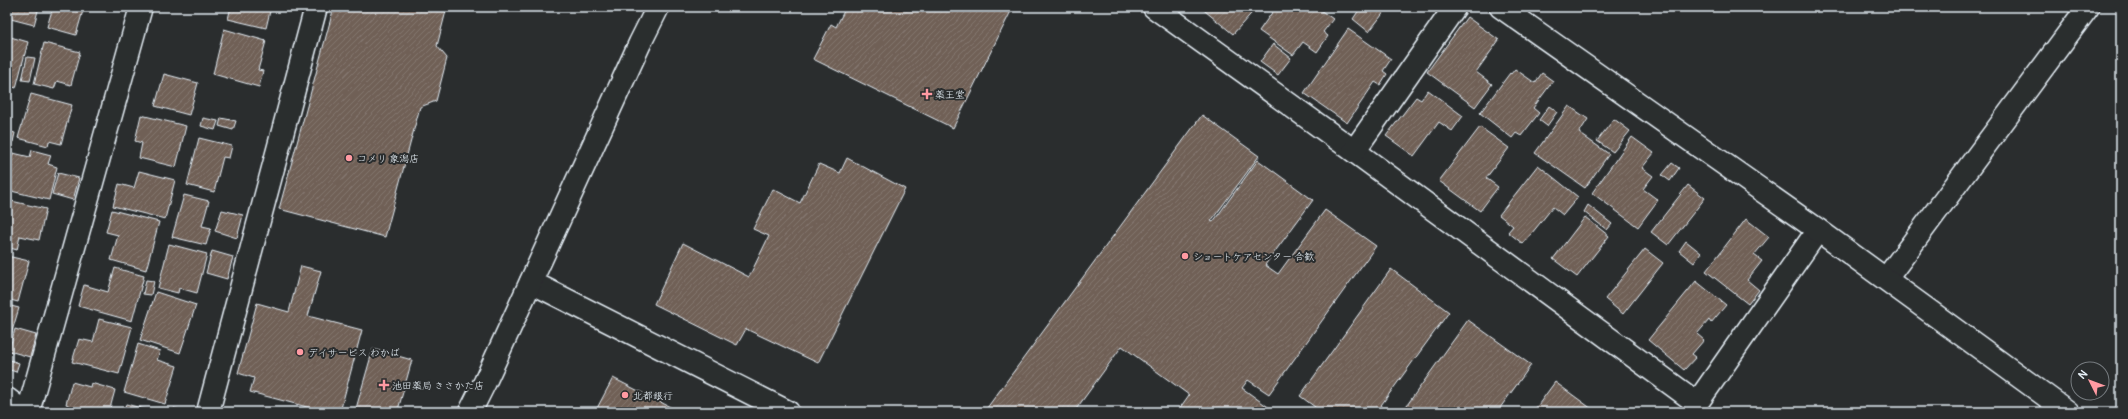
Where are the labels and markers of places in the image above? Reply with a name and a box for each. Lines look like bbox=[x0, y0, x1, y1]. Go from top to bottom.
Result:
marker: 薬王堂 bbox=[922, 89, 932, 99]
place label: 薬王堂 bbox=[935, 89, 965, 101]
marker: コメリ 象潟店 bbox=[344, 153, 354, 163]
place label: コメリ 象潟店 bbox=[357, 153, 419, 165]
marker: ショートケアセンター 合歓 bbox=[1180, 251, 1190, 261]
place label: ショートケアセンター 合歓 bbox=[1193, 251, 1314, 263]
marker: デイサービス わかば bbox=[295, 347, 305, 357]
place label: デイサービス わかば bbox=[308, 347, 400, 359]
marker: 池田薬局 きさかた店 bbox=[379, 380, 389, 390]
place label: 池田薬局 きさかた店 bbox=[392, 380, 484, 392]
marker: 北都銀行 bbox=[620, 390, 630, 400]
place label: 北都銀行 bbox=[633, 390, 673, 402]

